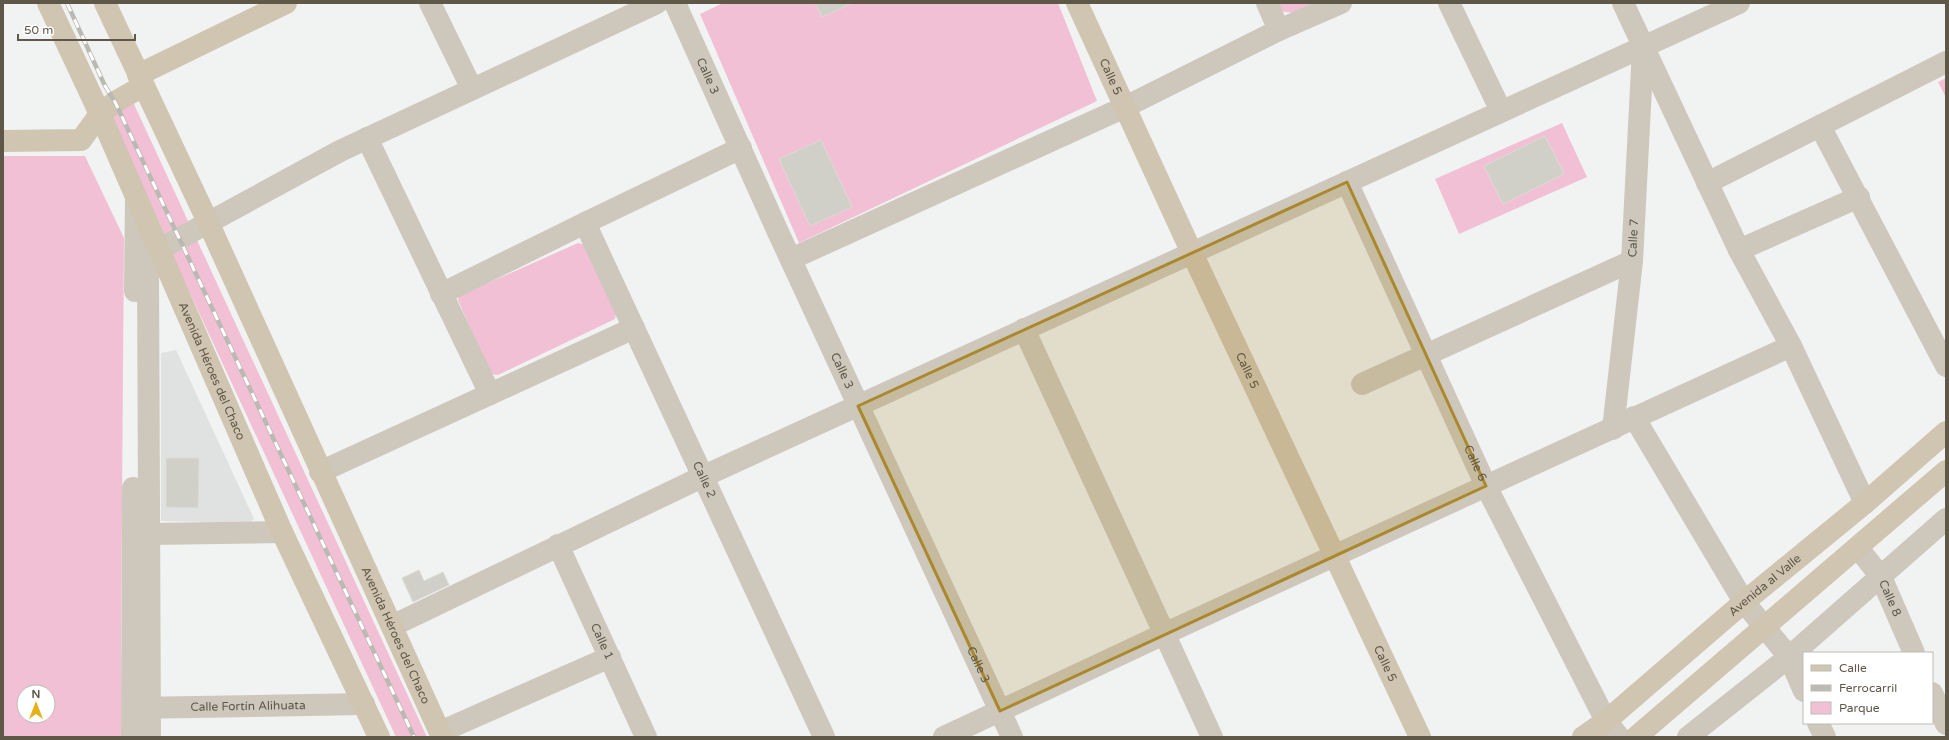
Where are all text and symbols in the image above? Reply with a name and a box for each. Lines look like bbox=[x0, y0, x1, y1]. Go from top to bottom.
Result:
scale bar bbox=[18, 16, 135, 42]
text: 50 m bbox=[24, 23, 53, 37]
street label: Calle 3 bbox=[694, 56, 722, 96]
street label: Calle 5 bbox=[1096, 56, 1125, 97]
street label: Calle 7 bbox=[1625, 218, 1641, 258]
street label: Avenida Héroes del Chaco bbox=[176, 300, 248, 442]
street label: Calle 3 bbox=[828, 350, 857, 391]
street label: Calle 5 bbox=[1233, 350, 1262, 391]
street label: Calle 6 bbox=[1461, 443, 1490, 483]
street label: Calle 2 bbox=[690, 459, 719, 500]
street label: Avenida al Valle bbox=[1726, 551, 1804, 619]
street label: Avenida Héroes del Chaco bbox=[359, 565, 433, 706]
street label: Calle 8 bbox=[1876, 578, 1904, 619]
street label: Calle 1 bbox=[588, 621, 617, 662]
street label: Calle 5 bbox=[1371, 643, 1400, 684]
street label: Calle 3 bbox=[964, 644, 993, 685]
legend bbox=[1803, 652, 1933, 724]
text: Calle bbox=[1839, 661, 1867, 675]
text: Ferrocarril bbox=[1839, 681, 1897, 695]
north arrow bbox=[16, 684, 56, 724]
text: N bbox=[32, 688, 40, 701]
street label: Calle Fortín Alihuata bbox=[190, 698, 306, 714]
text: Parque bbox=[1839, 701, 1880, 715]

